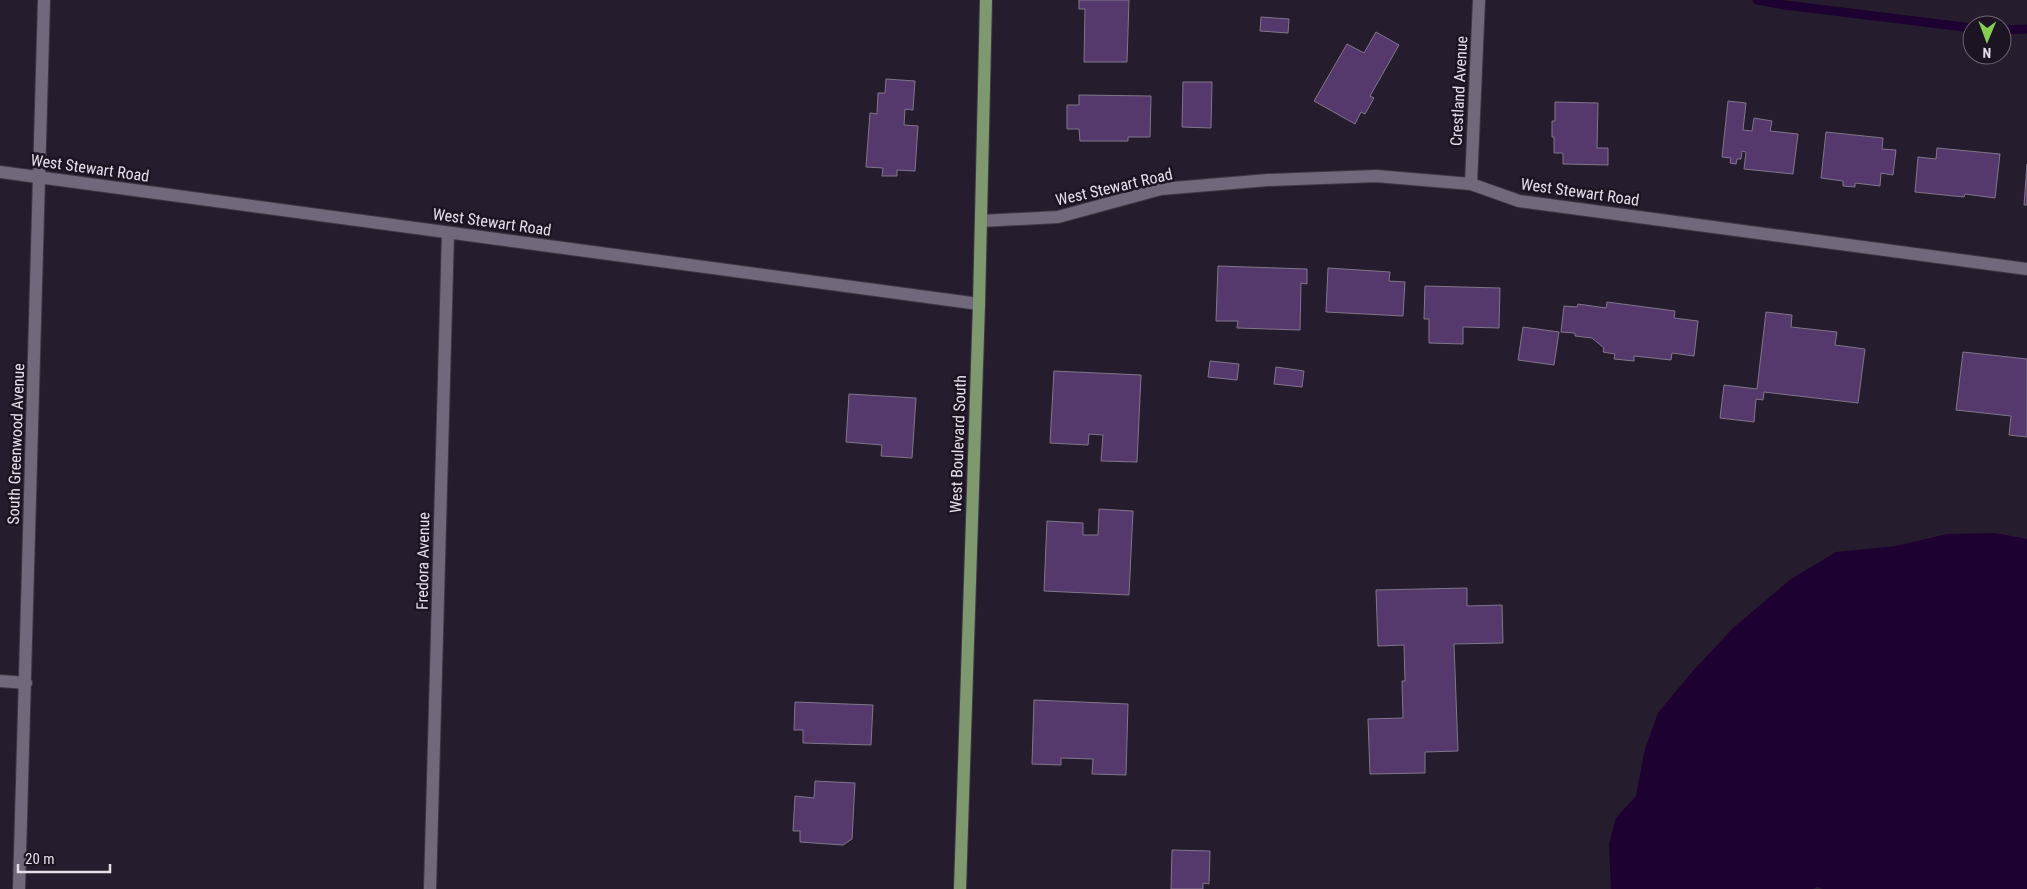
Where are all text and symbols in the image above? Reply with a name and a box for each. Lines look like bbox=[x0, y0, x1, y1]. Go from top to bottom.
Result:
north arrow bbox=[1962, 15, 2012, 65]
street label: Crestland Avenue bbox=[1447, 36, 1471, 146]
text: N bbox=[1982, 45, 1991, 61]
street label: West Stewart Road bbox=[29, 150, 151, 186]
street label: West Stewart Road bbox=[1054, 164, 1174, 210]
street label: West Stewart Road bbox=[1519, 174, 1641, 210]
street label: West Stewart Road bbox=[431, 204, 553, 240]
street label: South Greenwood Avenue bbox=[4, 363, 28, 525]
street label: West Boulevard South bbox=[946, 375, 970, 513]
street label: Fredora Avenue bbox=[413, 512, 433, 610]
scale bar bbox=[18, 842, 110, 874]
text: 20 m bbox=[25, 850, 55, 868]

